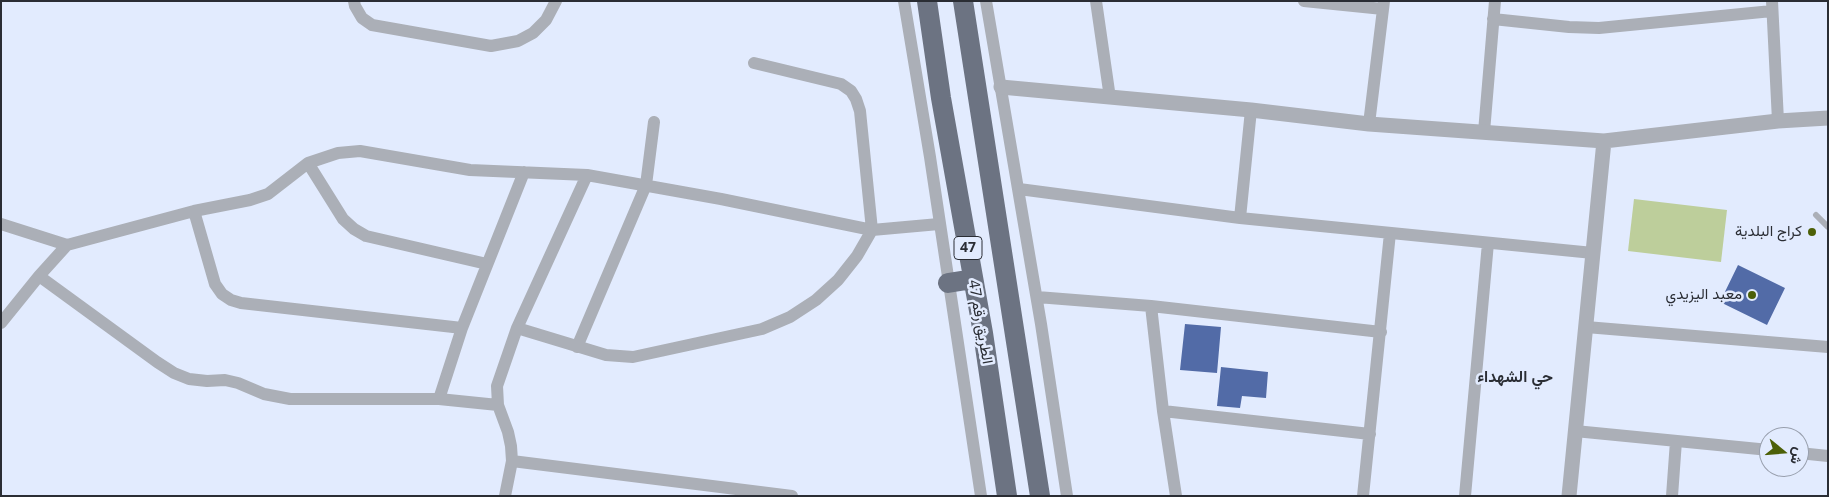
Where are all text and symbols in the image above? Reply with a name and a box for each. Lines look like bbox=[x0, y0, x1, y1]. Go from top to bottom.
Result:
place label: كراج البلدية bbox=[1735, 223, 1802, 241]
marker: كراج البلدية bbox=[1806, 226, 1818, 238]
road number: 47 bbox=[954, 237, 982, 260]
street label: الطريق رقم 47 bbox=[964, 278, 996, 366]
place label: معبد اليزيدي bbox=[1666, 286, 1742, 304]
marker: معبد اليزيدي bbox=[1746, 289, 1758, 301]
district label: حي الشهداء bbox=[1477, 367, 1553, 387]
north arrow bbox=[1759, 427, 1809, 477]
text: ش bbox=[1786, 445, 1809, 467]

